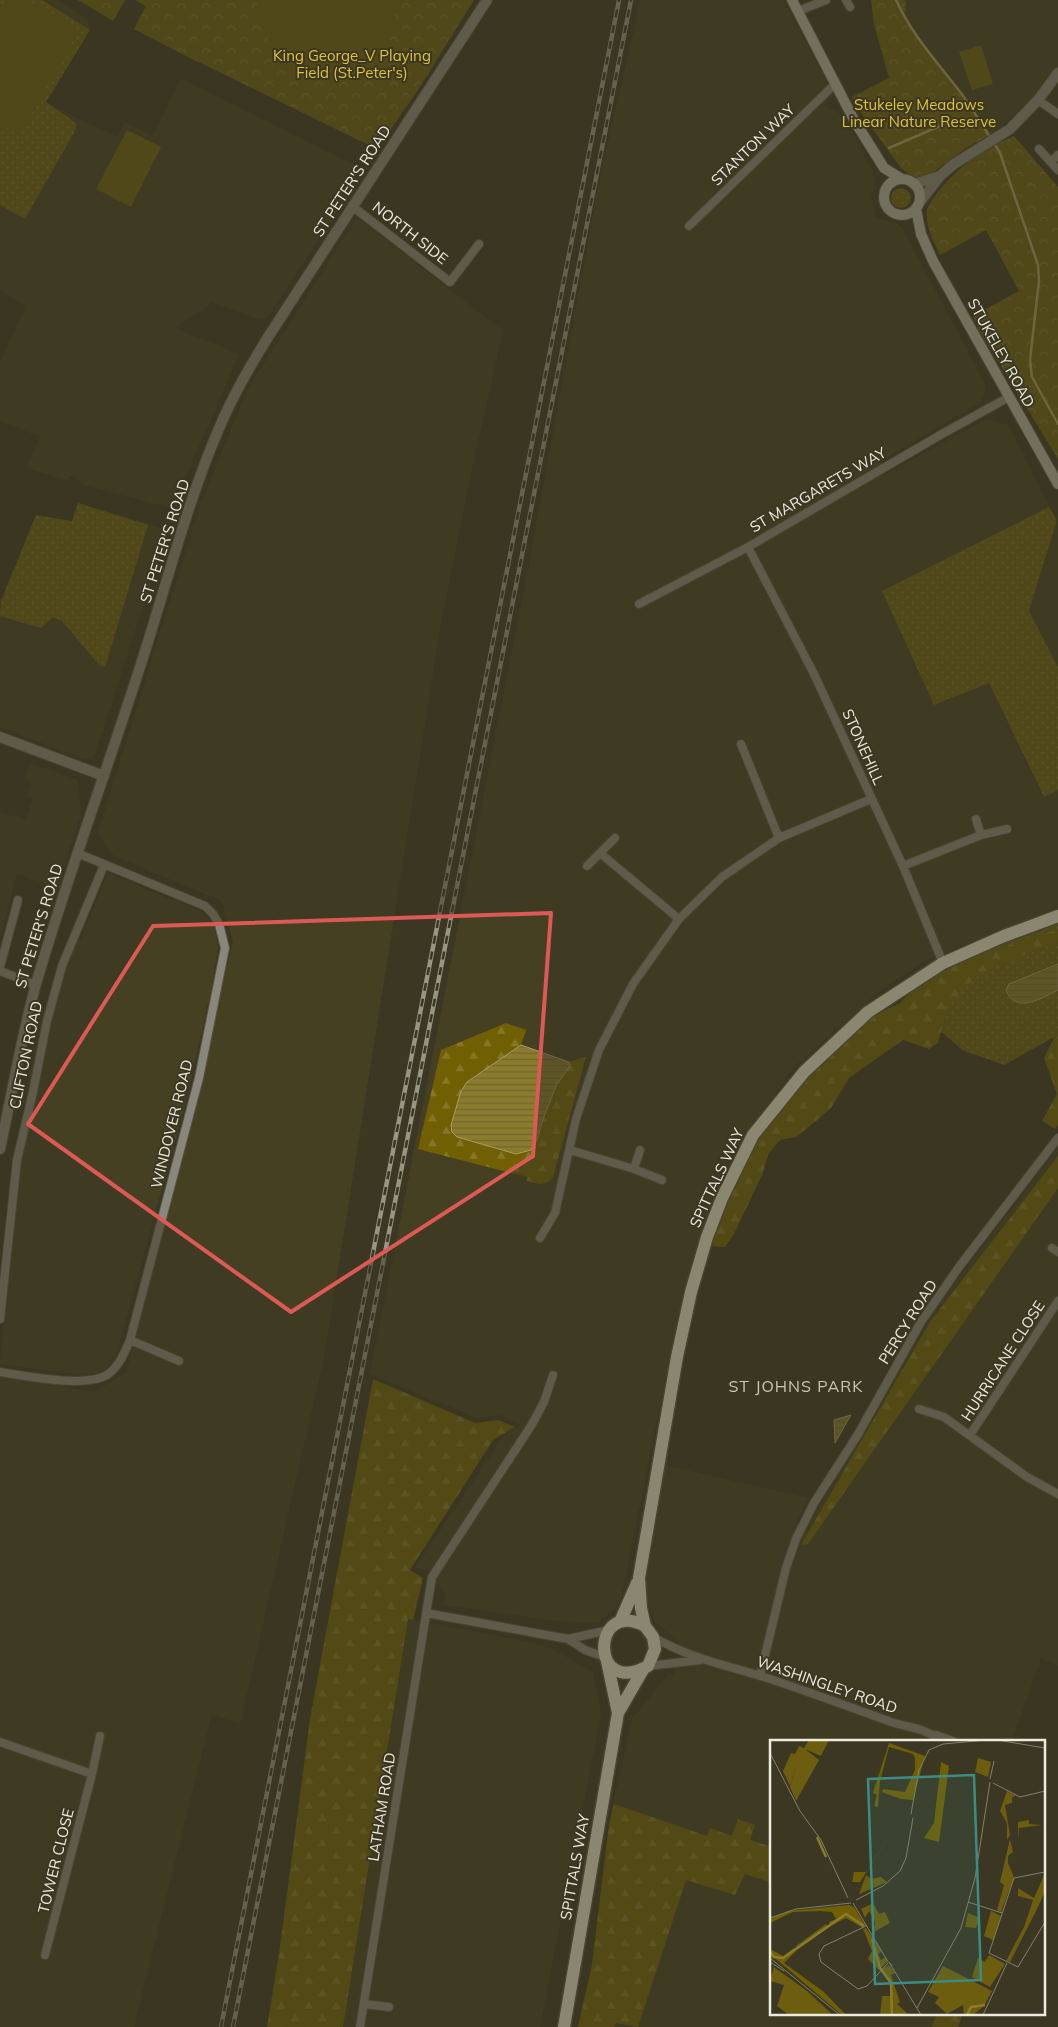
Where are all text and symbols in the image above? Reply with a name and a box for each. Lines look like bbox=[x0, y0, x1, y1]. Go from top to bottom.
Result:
park label: King George_V Playing Field (St.Peter's) bbox=[273, 46, 431, 82]
park label: Stukeley Meadows Linear Nature Reserve bbox=[842, 95, 996, 131]
street label: STANTON WAY bbox=[707, 99, 799, 189]
street label: ST PETER'S ROAD bbox=[308, 121, 395, 240]
street label: NORTH SIDE bbox=[369, 197, 452, 268]
street label: STUKELEY ROAD bbox=[964, 295, 1039, 410]
street label: ST MARGARETS WAY bbox=[746, 442, 890, 536]
street label: ST PETER'S ROAD bbox=[136, 476, 194, 605]
street label: STONEHILL bbox=[838, 706, 889, 788]
street label: ST PETER'S ROAD bbox=[11, 861, 67, 990]
street label: CLIFTON ROAD bbox=[5, 999, 46, 1111]
street label: WINDOVER ROAD bbox=[146, 1058, 197, 1190]
street label: SPITTALS WAY bbox=[685, 1124, 748, 1230]
street label: PERCY ROAD bbox=[874, 1276, 941, 1367]
street label: HURRICANE CLOSE bbox=[957, 1297, 1049, 1424]
district label: ST JOHNS PARK bbox=[729, 1376, 863, 1396]
street label: WASHINGLEY ROAD bbox=[754, 1652, 900, 1718]
inset map bbox=[770, 1740, 1046, 2014]
street label: LATHAM ROAD bbox=[364, 1751, 399, 1863]
street label: TOWER CLOSE bbox=[33, 1806, 78, 1915]
street label: SPITTALS WAY bbox=[556, 1812, 593, 1921]

